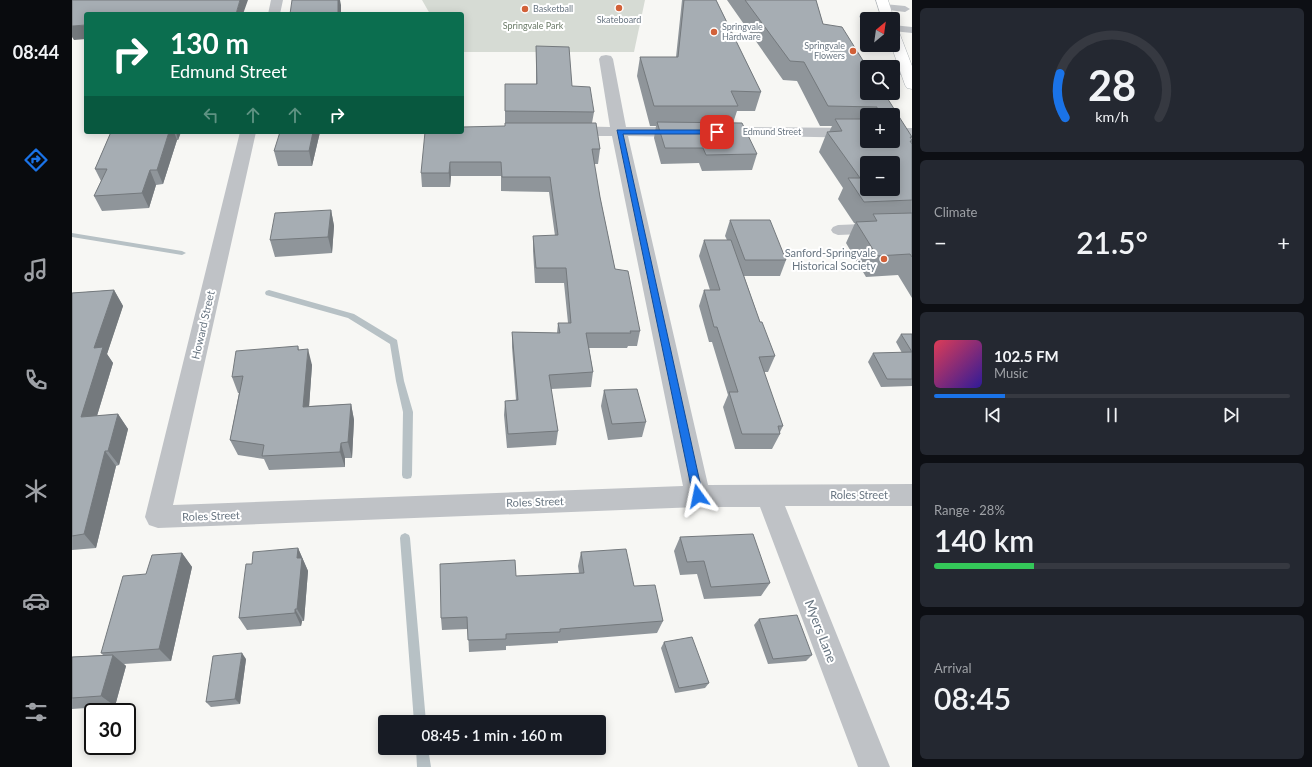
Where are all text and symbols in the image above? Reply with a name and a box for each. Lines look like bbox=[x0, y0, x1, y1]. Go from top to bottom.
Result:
place label: Basketball bbox=[533, 3, 573, 14]
marker: Skateboard bbox=[614, 3, 624, 13]
marker: Basketball bbox=[520, 4, 530, 14]
north arrow bbox=[860, 12, 900, 52]
map controls bbox=[860, 12, 900, 196]
place label: Skateboard bbox=[597, 14, 641, 25]
park label: Springvale Park bbox=[503, 20, 564, 31]
place label: Springvale Hardware bbox=[722, 21, 763, 42]
text: 130 m bbox=[170, 26, 249, 60]
marker: Springvale Hardware bbox=[709, 27, 719, 37]
icon: right bbox=[104, 28, 156, 80]
place label: Springvale Flowers bbox=[804, 40, 845, 61]
text: 08:44 bbox=[13, 41, 59, 63]
marker: Springvale Flowers bbox=[848, 46, 858, 56]
text: Edmund Street bbox=[170, 60, 287, 82]
button: search bbox=[860, 60, 900, 100]
text: 28 bbox=[1088, 60, 1136, 110]
icon: left bbox=[200, 104, 222, 126]
icon: ahead bbox=[242, 104, 264, 126]
icon: ahead bbox=[284, 104, 306, 126]
icon: right bbox=[326, 104, 348, 126]
text: km/h bbox=[1095, 107, 1129, 124]
button: + bbox=[860, 108, 900, 148]
pin bbox=[700, 115, 734, 149]
icon: arrive bbox=[706, 121, 728, 143]
street label: Edmund Street bbox=[743, 126, 802, 137]
icon: directions bbox=[22, 146, 50, 174]
button: − bbox=[860, 156, 900, 196]
text: Climate bbox=[934, 204, 977, 220]
text: 21.5° bbox=[1076, 224, 1148, 260]
text: − bbox=[934, 229, 947, 256]
text: + bbox=[1277, 229, 1290, 256]
place label: Sanford-Springvale Historical Society bbox=[785, 246, 876, 272]
marker: Sanford-Springvale Historical Society bbox=[879, 254, 889, 264]
icon: music bbox=[22, 256, 50, 284]
street label: Howard Street bbox=[188, 289, 217, 361]
text: 102.5 FM bbox=[994, 347, 1059, 365]
text: Music bbox=[994, 365, 1028, 381]
icon: phone bbox=[22, 366, 50, 394]
icon: previous bbox=[982, 404, 1004, 426]
icon: pause bbox=[1101, 404, 1123, 426]
icon: next bbox=[1220, 404, 1242, 426]
position arrow bbox=[677, 475, 719, 517]
icon: climate bbox=[22, 477, 50, 505]
street label: Roles Street bbox=[830, 488, 888, 501]
street label: Roles Street bbox=[506, 494, 564, 509]
text: Range · 28% bbox=[934, 502, 1005, 518]
street label: Roles Street bbox=[182, 508, 240, 523]
text: 140 km bbox=[934, 522, 1034, 558]
icon: car bbox=[22, 587, 50, 615]
street label: Myers Lane bbox=[802, 597, 840, 665]
text: Arrival bbox=[934, 660, 971, 676]
text: 08:45 bbox=[934, 680, 1011, 716]
icon: filters bbox=[22, 698, 50, 726]
speed limit sign: 30 bbox=[84, 703, 136, 755]
text: 08:45 · 1 min · 160 m bbox=[422, 726, 562, 744]

